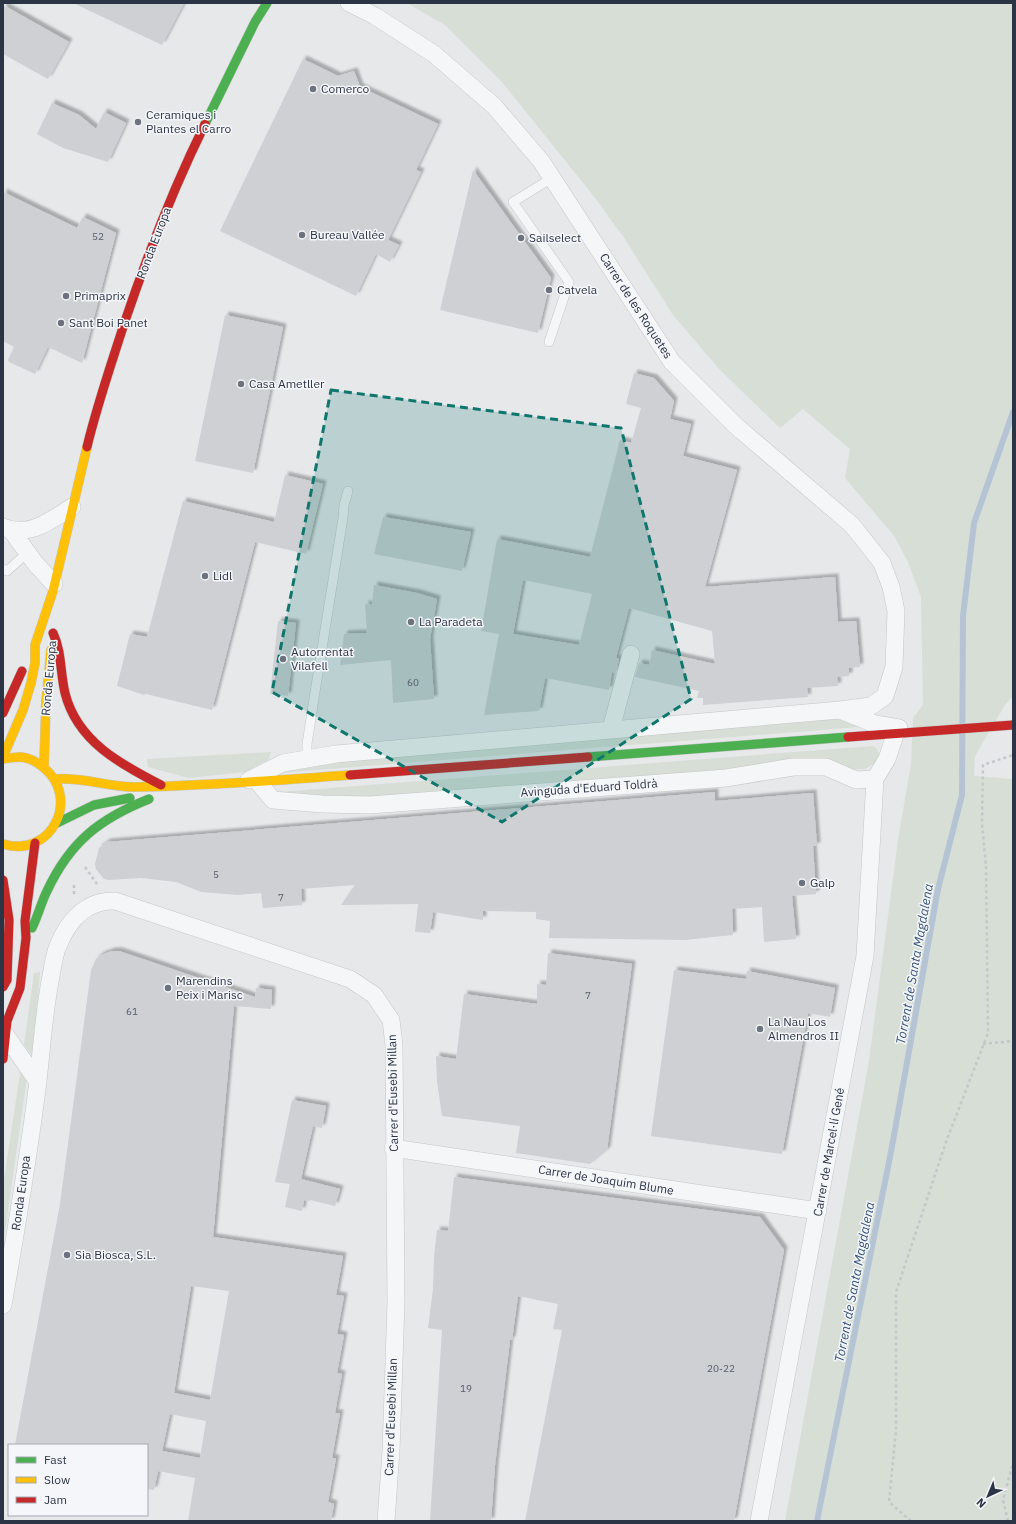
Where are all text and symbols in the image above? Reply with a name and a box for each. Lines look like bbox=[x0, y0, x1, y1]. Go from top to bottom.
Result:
place label: Comerco bbox=[321, 81, 370, 96]
marker: Comerco bbox=[308, 84, 318, 94]
place label: Ceramiques i Plantes el Carro bbox=[146, 107, 231, 136]
marker: Ceramiques i Plantes el Carro bbox=[133, 117, 143, 127]
street label: Ronda Europa bbox=[133, 204, 174, 281]
place label: Bureau Vallée bbox=[310, 227, 385, 242]
house number: 52 bbox=[92, 230, 104, 243]
marker: Bureau Vallée bbox=[297, 230, 307, 240]
place label: Sailselect bbox=[529, 230, 581, 245]
marker: Sailselect bbox=[516, 233, 526, 243]
street label: Carrer de les Roquetes bbox=[597, 250, 676, 361]
place label: Catvela bbox=[557, 282, 598, 297]
marker: Catvela bbox=[544, 285, 554, 295]
place label: Primaprix bbox=[74, 288, 126, 303]
marker: Primaprix bbox=[61, 291, 71, 301]
place label: Sant Boi Panet bbox=[69, 315, 148, 330]
marker: Sant Boi Panet bbox=[56, 318, 66, 328]
place label: Casa Ametller bbox=[249, 376, 325, 391]
marker: Casa Ametller bbox=[236, 379, 246, 389]
place label: Lidl bbox=[213, 568, 232, 583]
marker: Lidl bbox=[200, 571, 210, 581]
place label: La Paradeta bbox=[419, 614, 483, 629]
marker: La Paradeta bbox=[406, 617, 416, 627]
street label: Ronda Europa bbox=[38, 639, 59, 716]
place label: Autorrentat Vilafell bbox=[291, 644, 353, 673]
marker: Autorrentat Vilafell bbox=[278, 654, 288, 664]
house number: 60 bbox=[407, 676, 419, 689]
street label: Avinguda d'Eduard Toldrà bbox=[520, 775, 659, 800]
house number: 5 bbox=[213, 868, 219, 881]
place label: Galp bbox=[810, 875, 835, 890]
marker: Galp bbox=[797, 878, 807, 888]
water label: Torrent de Santa Magdalena bbox=[892, 882, 937, 1046]
house number: 7 bbox=[278, 891, 284, 904]
place label: Marendins Peix i Marisc bbox=[176, 973, 243, 1002]
marker: Marendins Peix i Marisc bbox=[163, 983, 173, 993]
house number: 7 bbox=[585, 989, 591, 1002]
house number: 61 bbox=[126, 1005, 138, 1018]
place label: La Nau Los Almendros II bbox=[768, 1014, 839, 1043]
marker: La Nau Los Almendros II bbox=[755, 1024, 765, 1034]
street label: Carrer d'Eusebi Millan bbox=[384, 1034, 401, 1152]
street label: Carrer de Marcel·lí Gené bbox=[810, 1086, 847, 1217]
street label: Ronda Europa bbox=[8, 1154, 33, 1231]
street label: Carrer de Joaquim Blume bbox=[537, 1161, 675, 1198]
water label: Torrent de Santa Magdalena bbox=[831, 1200, 878, 1364]
place label: Sia Biosca, S.L. bbox=[75, 1247, 156, 1262]
marker: Sia Biosca, S.L. bbox=[62, 1250, 72, 1260]
street label: Carrer d'Eusebi Millan bbox=[381, 1358, 400, 1476]
house number: 20-22 bbox=[707, 1362, 735, 1375]
house number: 19 bbox=[460, 1382, 472, 1395]
legend bbox=[8, 1444, 148, 1516]
text: Fast bbox=[44, 1452, 67, 1467]
text: Slow bbox=[44, 1472, 70, 1487]
north arrow bbox=[968, 1476, 1008, 1516]
text: Jam bbox=[44, 1492, 67, 1507]
text: N bbox=[973, 1495, 989, 1511]

